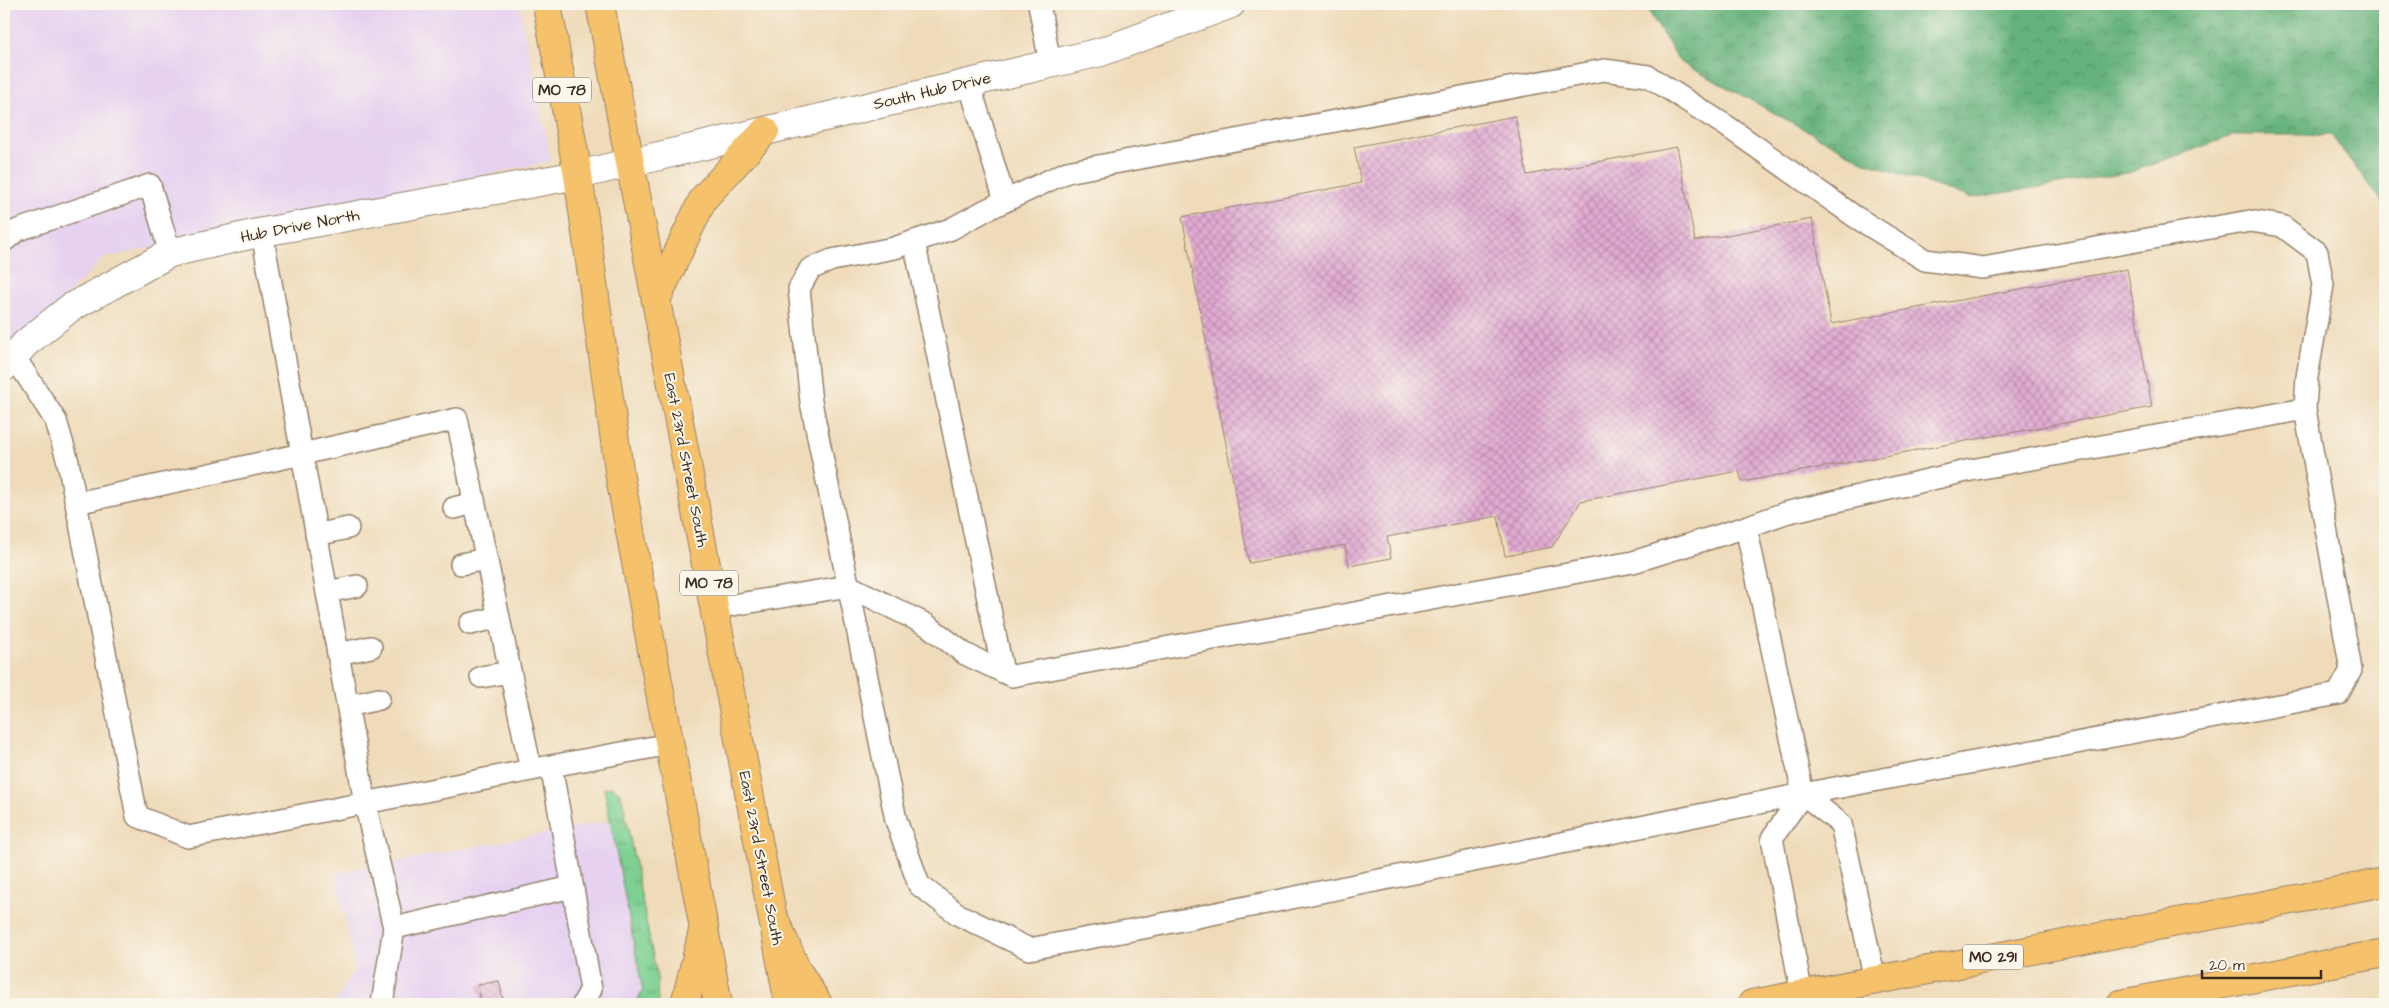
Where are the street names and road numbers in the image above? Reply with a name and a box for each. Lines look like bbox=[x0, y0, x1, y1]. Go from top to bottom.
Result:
street label: South Hub Drive bbox=[871, 67, 993, 115]
road number: MO 78 bbox=[533, 78, 591, 102]
street label: Hub Drive North bbox=[239, 204, 361, 248]
street label: East 23rd Street South bbox=[658, 371, 714, 549]
road number: MO 78 bbox=[680, 570, 738, 596]
street label: East 23rd Street South bbox=[733, 769, 789, 947]
road number: MO 291 bbox=[1963, 944, 2023, 970]

